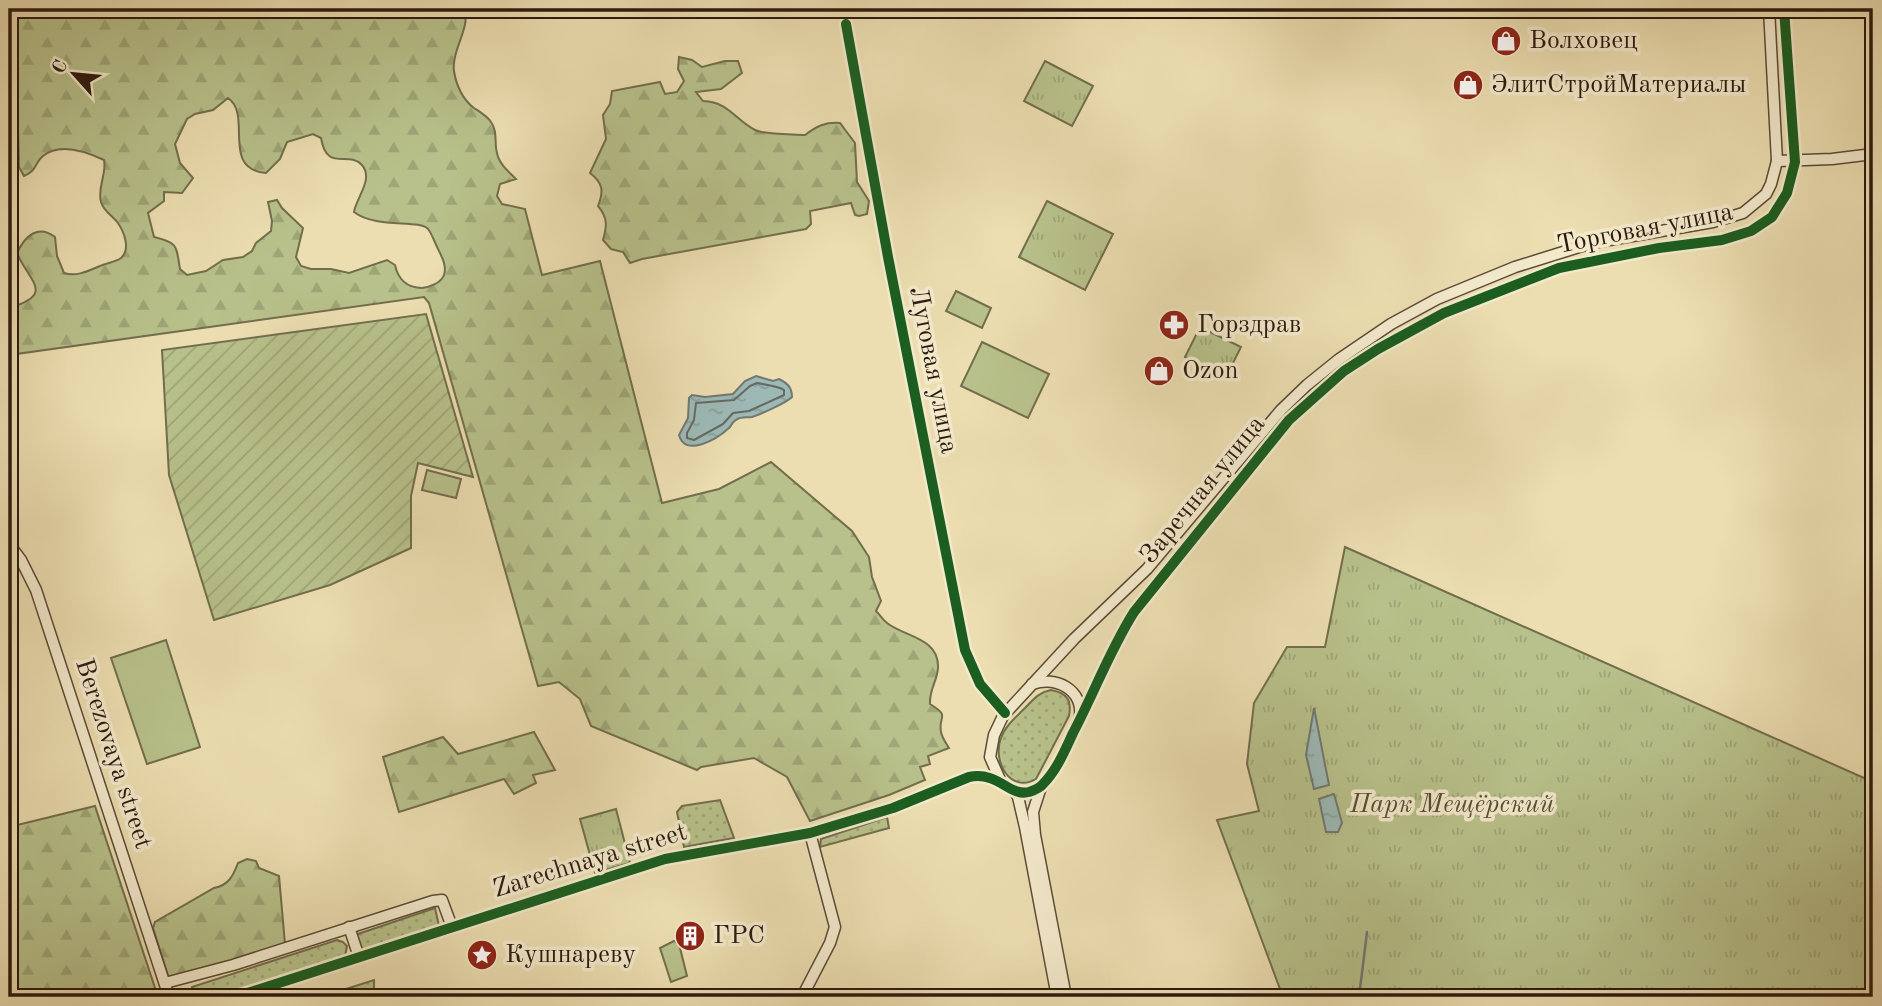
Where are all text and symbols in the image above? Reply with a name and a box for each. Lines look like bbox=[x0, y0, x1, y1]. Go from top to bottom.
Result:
shop icon: Волховец bbox=[1489, 24, 1523, 58]
place label: Волховец bbox=[1529, 28, 1637, 54]
north arrow bbox=[38, 38, 108, 108]
text: С bbox=[50, 58, 72, 77]
shop icon: ЭлитСтройМатериалы bbox=[1451, 68, 1485, 102]
place label: ЭлитСтройМатериалы bbox=[1491, 72, 1746, 98]
street label: Торговая улица bbox=[1555, 199, 1735, 259]
street label: Луговая улица bbox=[904, 284, 962, 456]
pharmacy icon: Горздрав bbox=[1157, 308, 1191, 342]
place label: Горздрав bbox=[1197, 312, 1301, 338]
shop icon: Ozon bbox=[1142, 354, 1176, 388]
place label: Ozon bbox=[1182, 358, 1239, 384]
street label: Заречная улица bbox=[1136, 411, 1270, 569]
street label: Berezovaya street bbox=[70, 656, 156, 852]
park label: Парк Мещёрский bbox=[1349, 792, 1554, 818]
street label: Zarechnaya street bbox=[490, 819, 690, 903]
building icon: ГРС bbox=[673, 919, 707, 953]
place label: ГРС bbox=[713, 923, 765, 949]
place icon: Кушнареву bbox=[465, 938, 499, 972]
place label: Кушнареву bbox=[505, 942, 637, 968]

